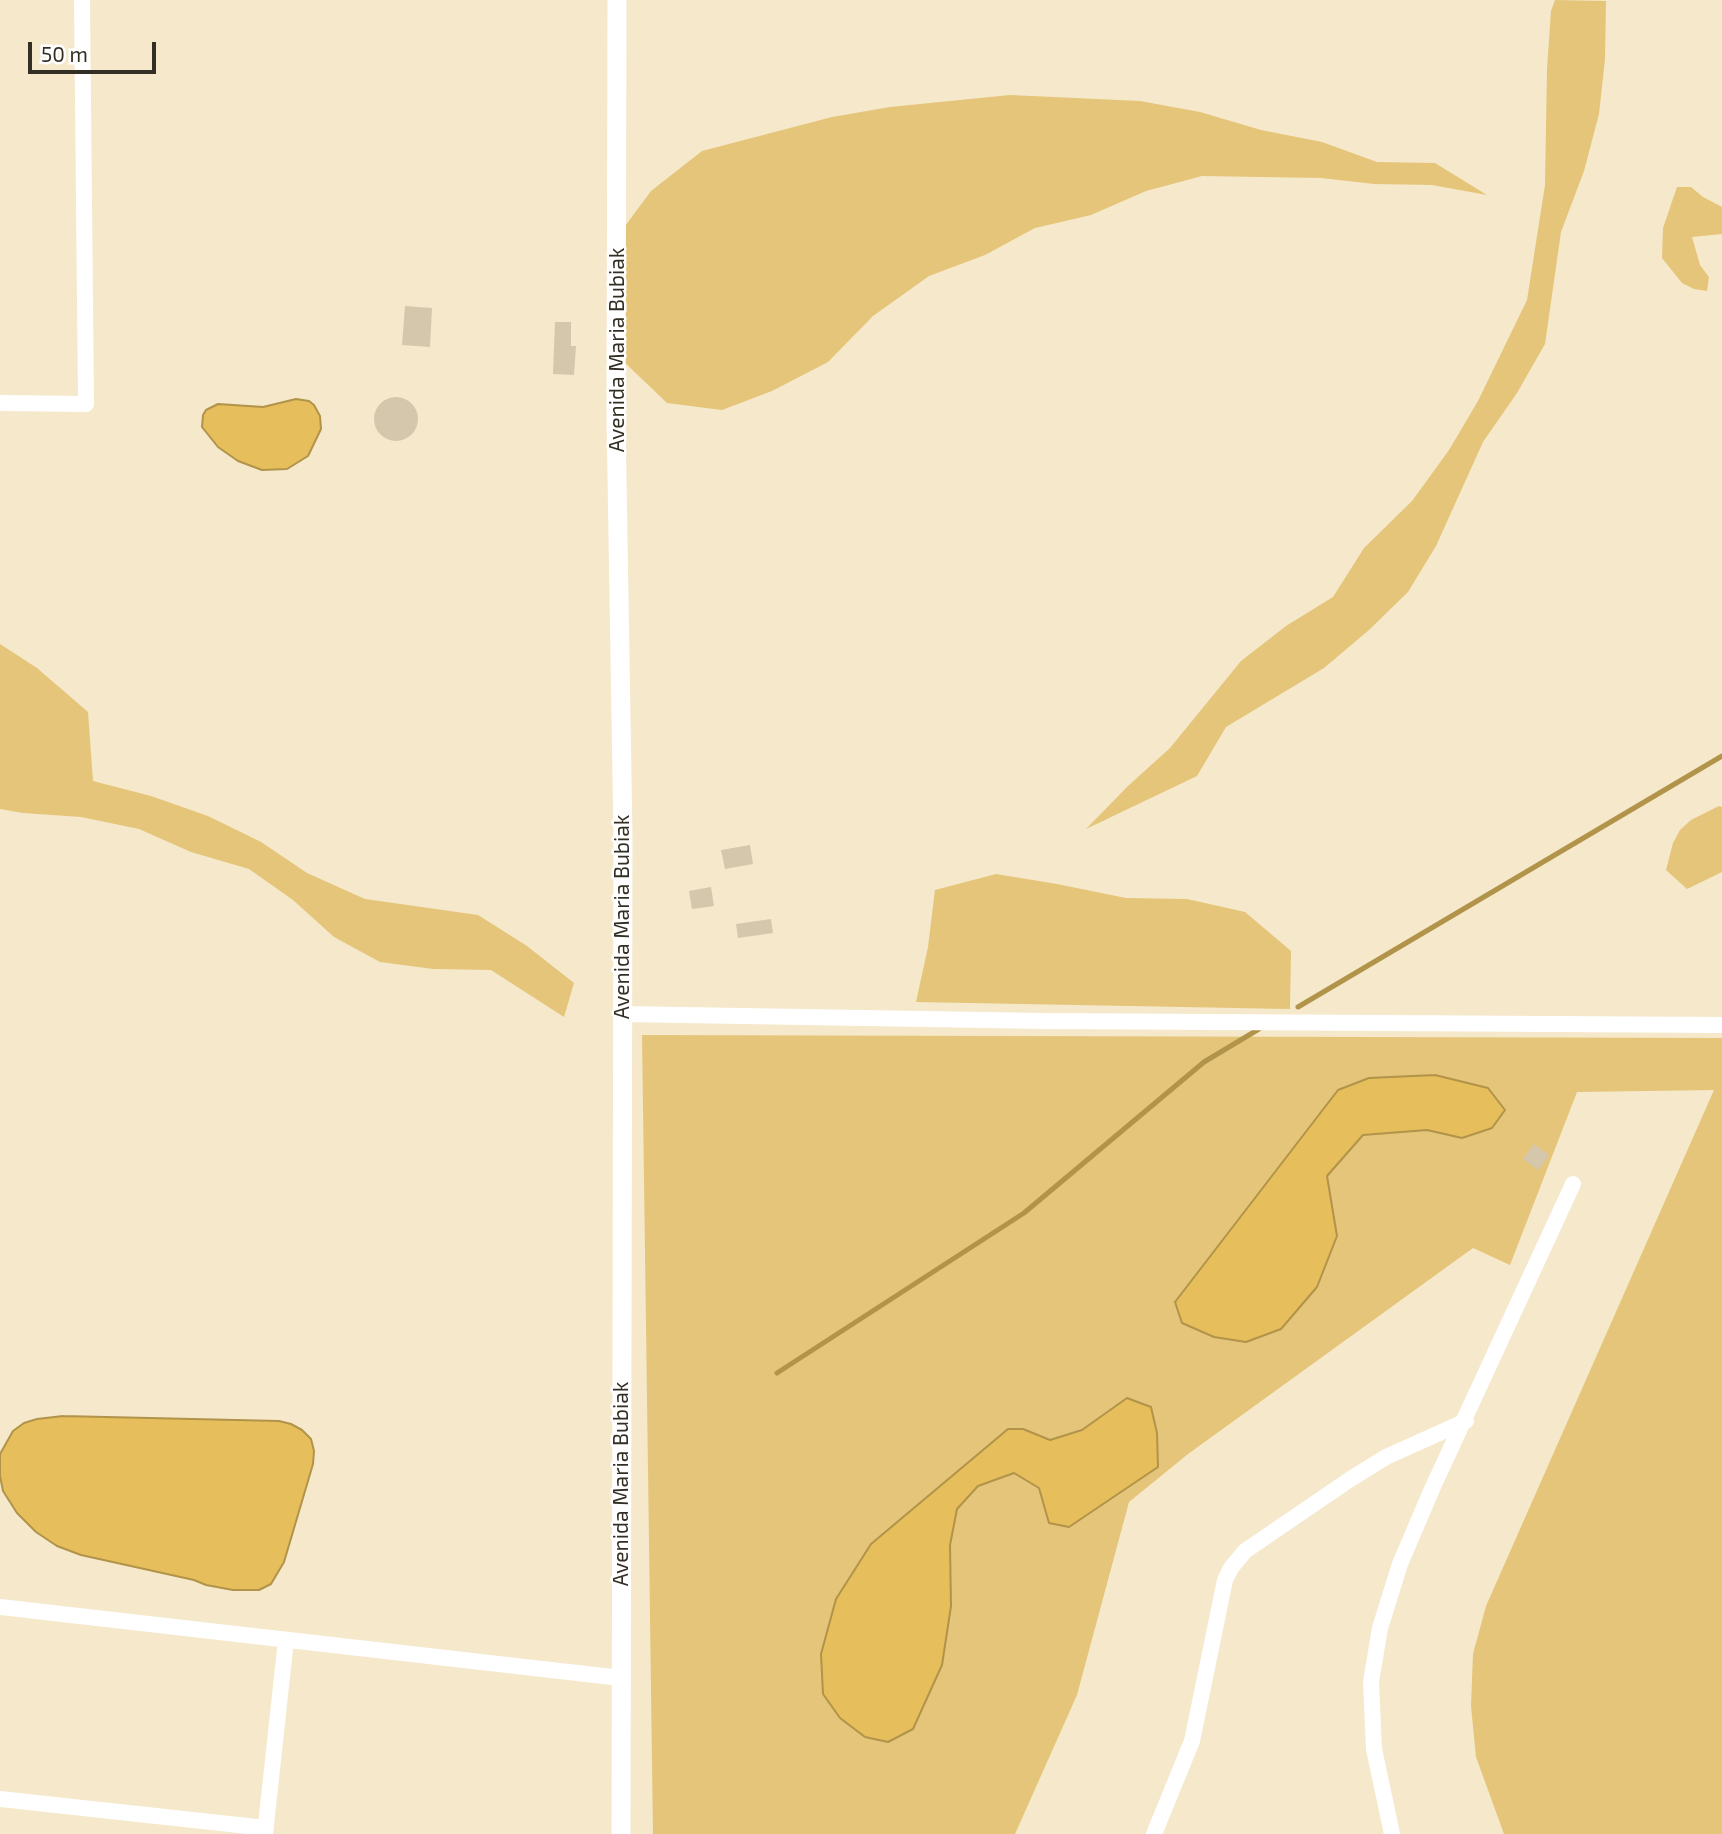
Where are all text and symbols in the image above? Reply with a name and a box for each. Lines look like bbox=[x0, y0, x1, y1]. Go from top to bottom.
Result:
scale bar bbox=[32, 28, 159, 72]
text: 50 m bbox=[41, 41, 88, 66]
street label: Avenida Maria Bubiak bbox=[604, 248, 630, 452]
street label: Avenida Maria Bubiak bbox=[609, 815, 635, 1019]
street label: Avenida Maria Bubiak bbox=[608, 1382, 634, 1586]

